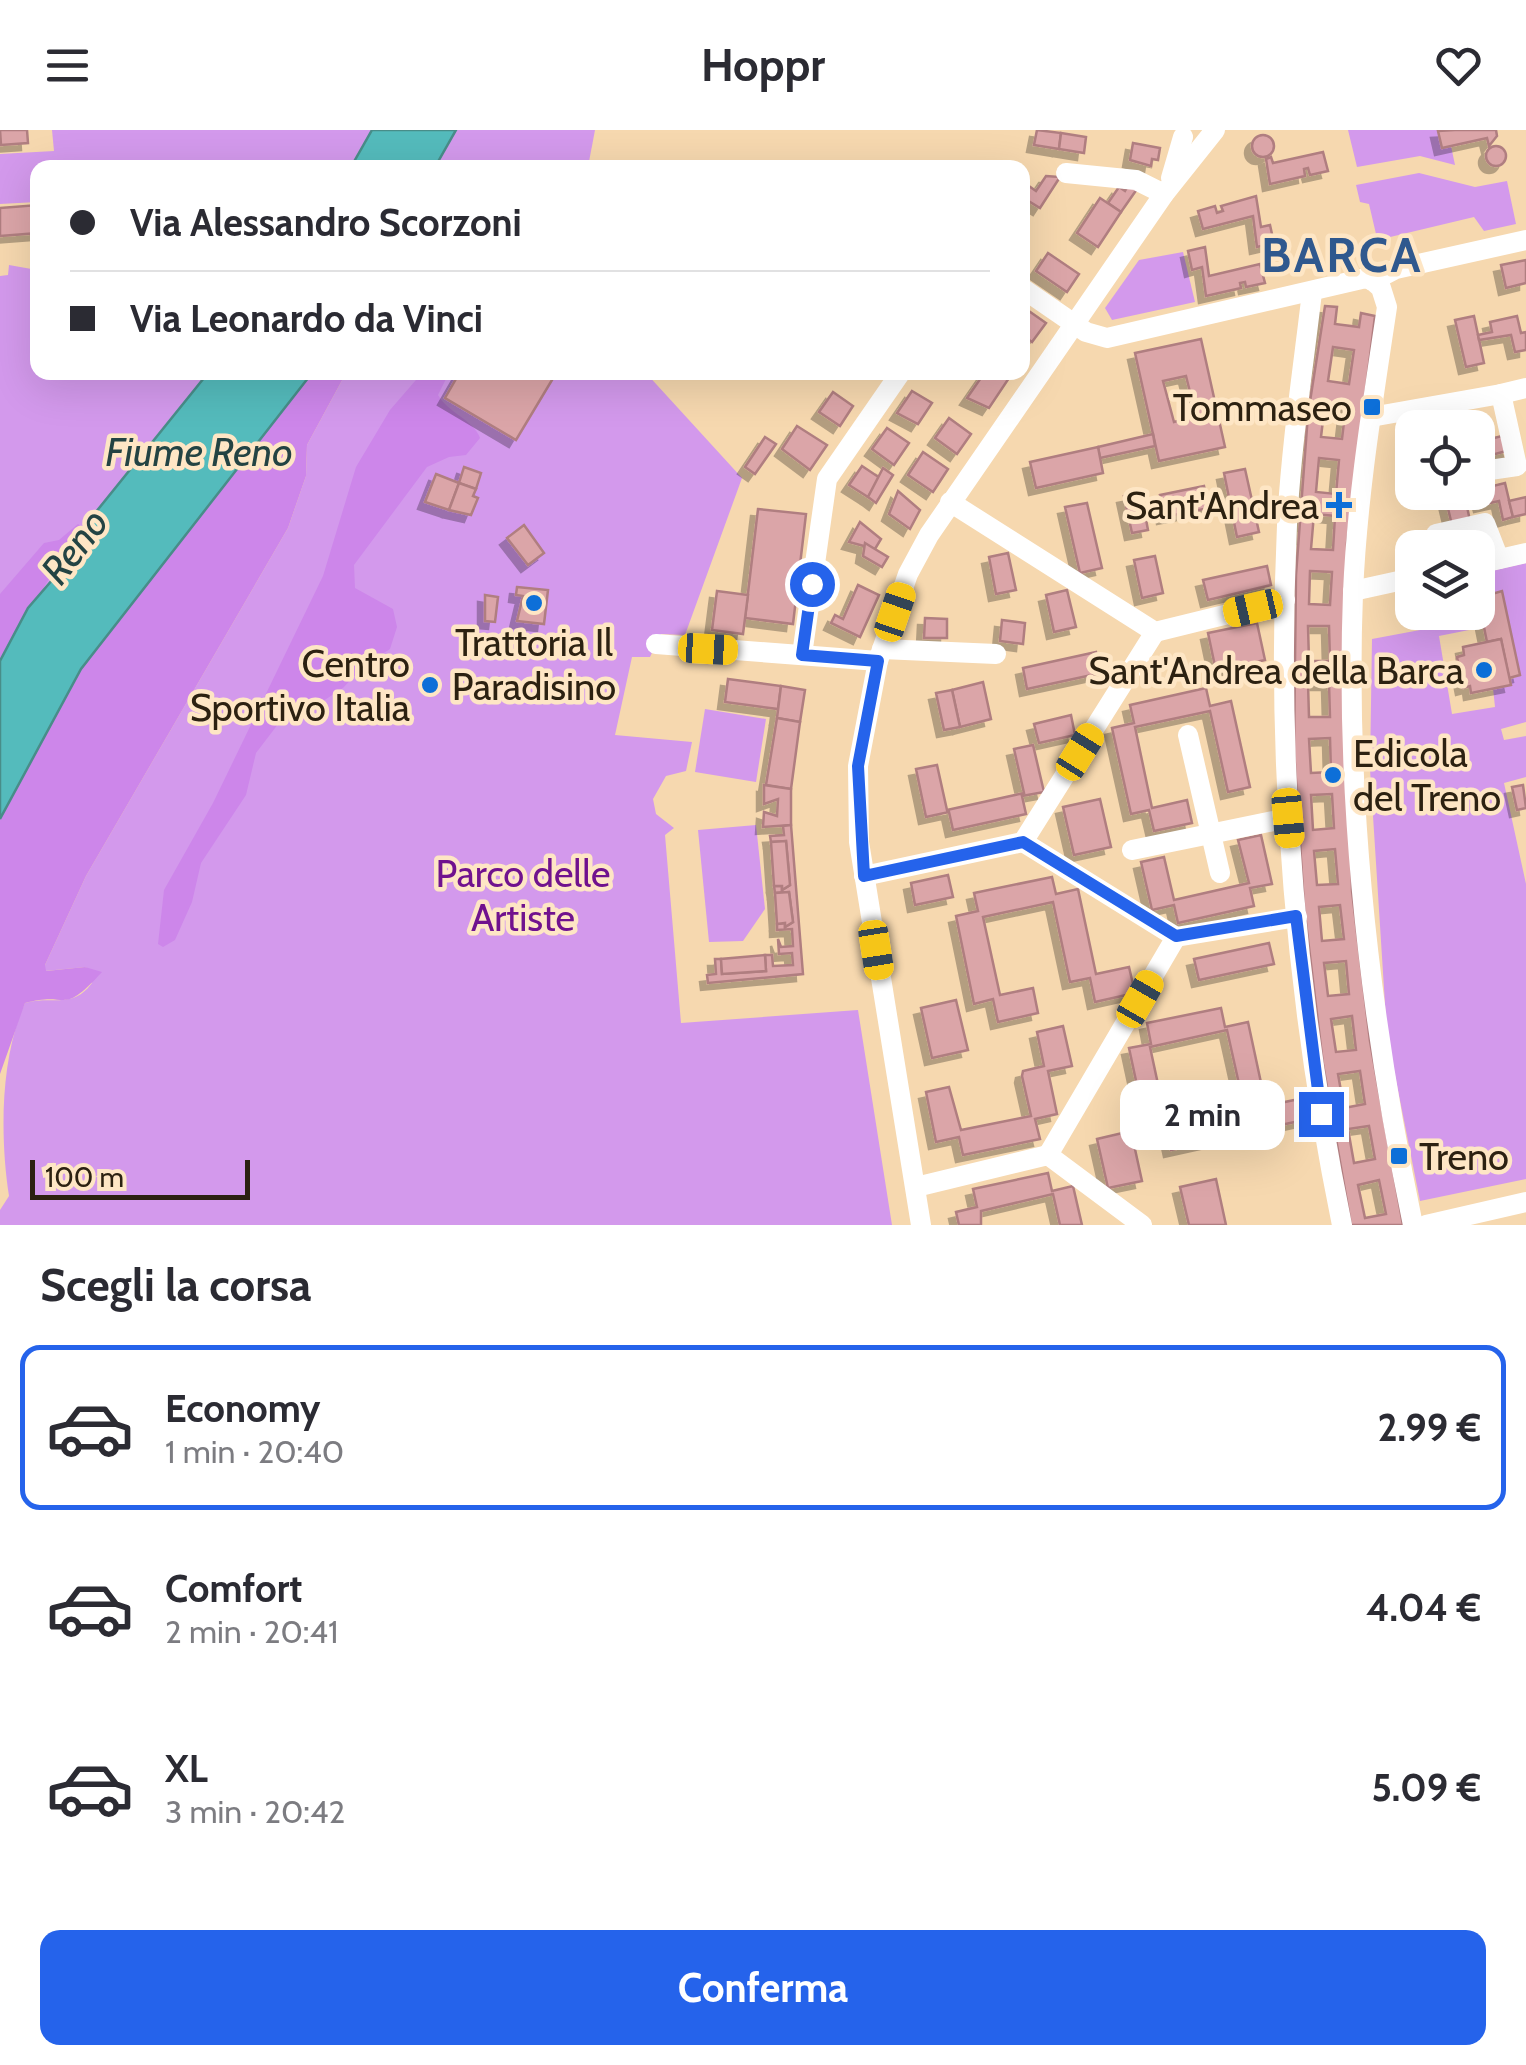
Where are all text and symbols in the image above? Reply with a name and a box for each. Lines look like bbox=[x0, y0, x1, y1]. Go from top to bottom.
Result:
icon: menu bbox=[40, 38, 95, 93]
text: Hoppr bbox=[701, 38, 825, 92]
icon: heart bbox=[1431, 38, 1486, 93]
text: Via Alessandro Scorzoni bbox=[130, 199, 522, 246]
district label: BARCA bbox=[1261, 226, 1423, 284]
text: Via Leonardo da Vinci bbox=[130, 295, 483, 342]
place label: Tommaseo bbox=[1173, 384, 1352, 431]
marker: Tommaseo bbox=[1361, 396, 1383, 418]
map controls bbox=[1395, 410, 1495, 630]
button: locate bbox=[1395, 410, 1495, 510]
water label: Fiume Reno bbox=[105, 427, 293, 476]
place label: Sant'Andrea bbox=[1125, 482, 1319, 529]
marker: Sant'Andrea bbox=[1328, 494, 1350, 516]
water label: Reno bbox=[30, 499, 118, 593]
button: layers bbox=[1395, 530, 1495, 630]
route start bbox=[790, 562, 835, 607]
car bbox=[871, 579, 919, 645]
car bbox=[1220, 587, 1286, 629]
marker: Trattoria Il Paradisino bbox=[523, 592, 545, 614]
place label: Trattoria Il Paradisino bbox=[452, 619, 616, 710]
car bbox=[677, 632, 739, 666]
place label: Centro Sportivo Italia bbox=[190, 640, 410, 731]
place label: Sant'Andrea della Barca bbox=[1088, 647, 1464, 694]
marker: Sant'Andrea della Barca bbox=[1473, 659, 1495, 681]
marker: Centro Sportivo Italia bbox=[419, 674, 441, 696]
car bbox=[1051, 719, 1109, 785]
place label: Edicola del Treno bbox=[1353, 730, 1501, 821]
marker: Edicola del Treno bbox=[1322, 764, 1344, 786]
car bbox=[1270, 787, 1306, 849]
park label: Parco delle Artiste bbox=[435, 850, 611, 941]
car bbox=[856, 918, 896, 982]
car bbox=[1112, 966, 1168, 1032]
callout: 2 min bbox=[1121, 1079, 1286, 1149]
route end bbox=[1299, 1092, 1344, 1137]
text: 2 min bbox=[1164, 1095, 1241, 1134]
place label: Treno bbox=[1419, 1133, 1509, 1180]
marker: Treno bbox=[1388, 1145, 1410, 1167]
scale bar bbox=[30, 1155, 250, 1200]
text: 100 m bbox=[45, 1160, 124, 1194]
text: Scegli la corsa bbox=[40, 1258, 312, 1312]
icon: car bbox=[45, 1383, 135, 1473]
text: Economy bbox=[165, 1385, 320, 1432]
text: 2.99 € bbox=[1377, 1404, 1481, 1451]
text: 1 min · 20:40 bbox=[165, 1432, 344, 1471]
icon: car bbox=[45, 1563, 135, 1653]
text: Comfort bbox=[165, 1565, 302, 1612]
text: 4.04 € bbox=[1366, 1584, 1481, 1631]
text: 2 min · 20:41 bbox=[165, 1612, 338, 1651]
icon: car bbox=[45, 1743, 135, 1833]
text: XL bbox=[165, 1745, 208, 1792]
text: 5.09 € bbox=[1371, 1764, 1481, 1811]
text: 3 min · 20:42 bbox=[165, 1792, 345, 1831]
button: Conferma bbox=[40, 1930, 1486, 2045]

